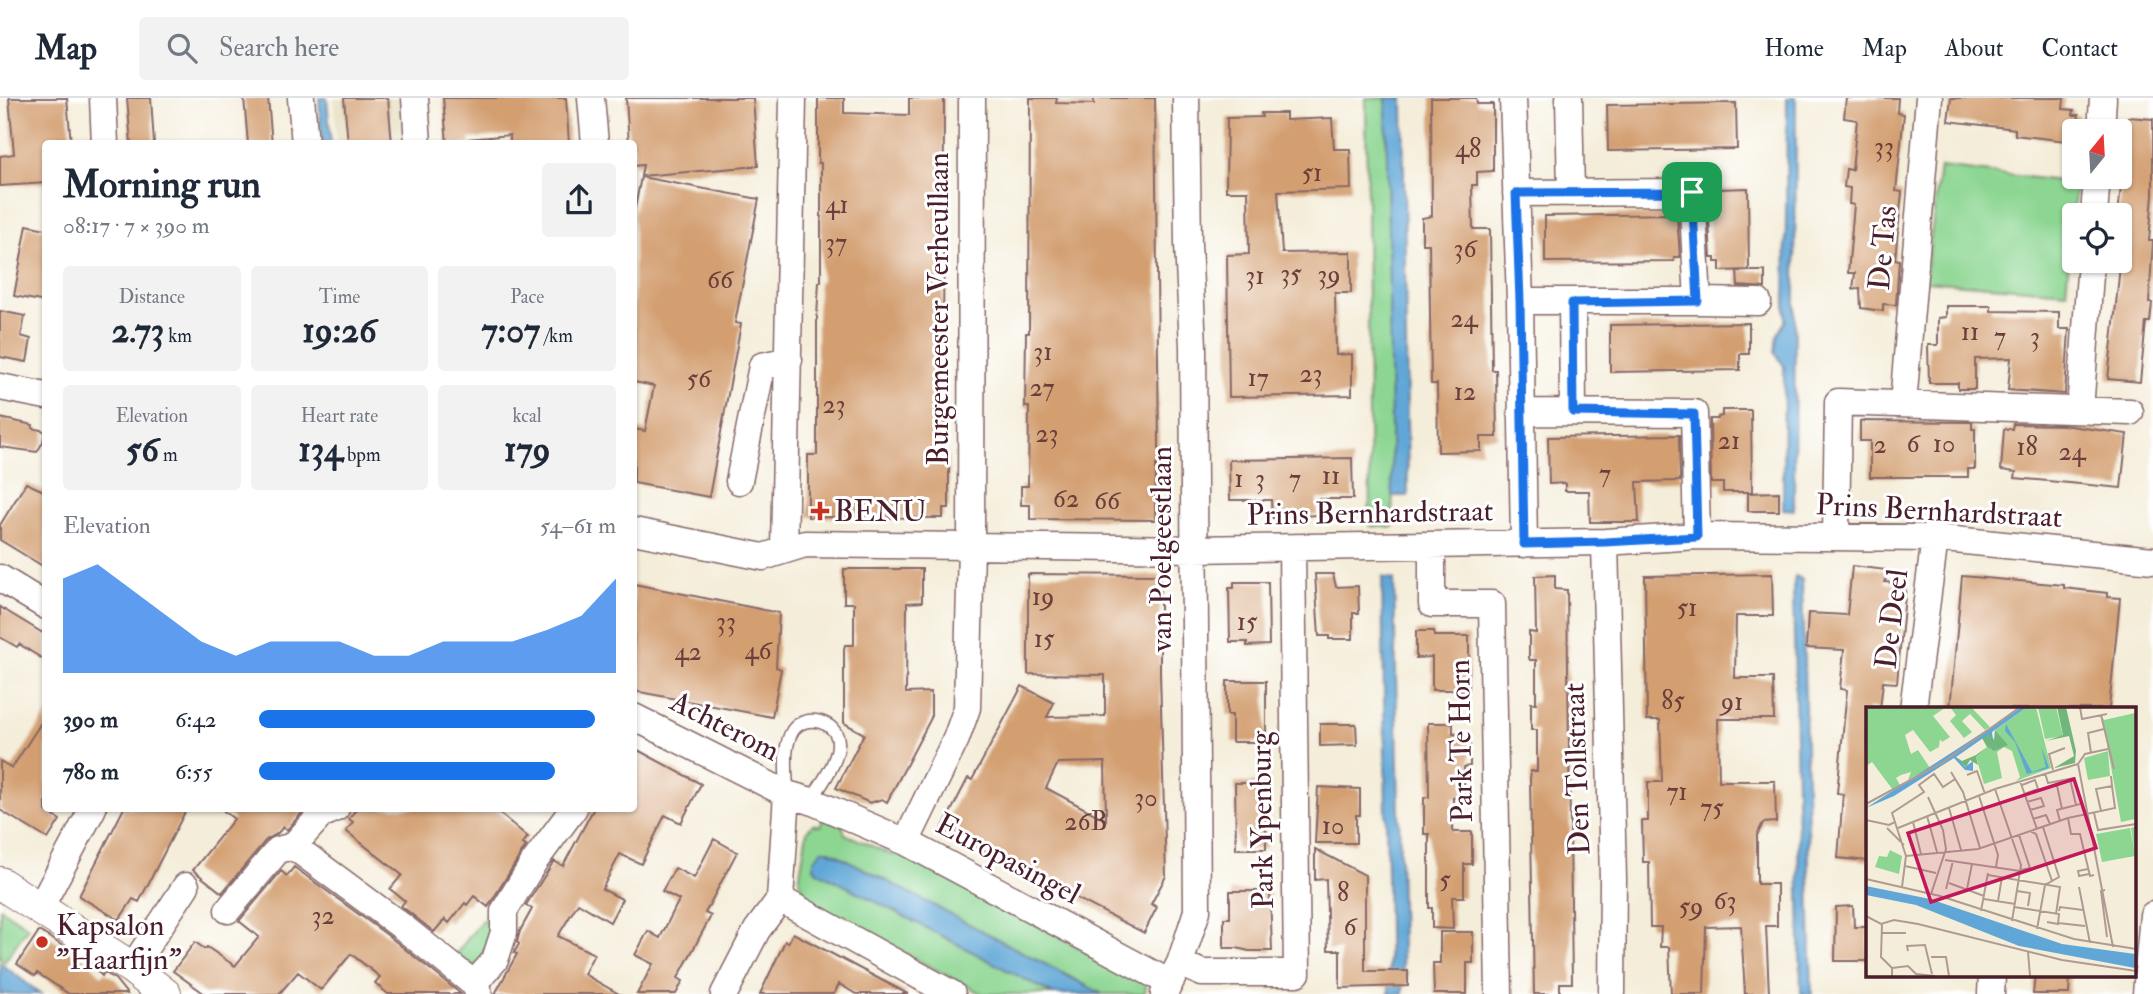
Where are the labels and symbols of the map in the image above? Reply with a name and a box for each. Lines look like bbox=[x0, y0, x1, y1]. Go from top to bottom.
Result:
north arrow bbox=[2062, 119, 2132, 189]
house number: 33 bbox=[1874, 131, 1894, 163]
house number: 48 bbox=[1455, 133, 1481, 165]
street label: Burgemeester Verheullaan bbox=[920, 152, 957, 466]
house number: 51 bbox=[1302, 157, 1322, 189]
pin bbox=[1662, 162, 1722, 222]
house number: 41 bbox=[825, 189, 849, 221]
street label: De Tas bbox=[1861, 204, 1905, 292]
house number: 37 bbox=[825, 227, 847, 259]
house number: 36 bbox=[1453, 233, 1478, 265]
house number: 35 bbox=[1280, 258, 1302, 290]
house number: 39 bbox=[1317, 259, 1341, 291]
house number: 31 bbox=[1245, 260, 1265, 292]
house number: 66 bbox=[707, 264, 735, 296]
house number: 24 bbox=[1450, 303, 1479, 335]
house number: 11 bbox=[1961, 316, 1979, 348]
house number: 7 bbox=[1994, 321, 2006, 353]
house number: 3 bbox=[2030, 321, 2040, 353]
house number: 31 bbox=[1033, 336, 1053, 368]
house number: 23 bbox=[1299, 358, 1323, 390]
house number: 17 bbox=[1247, 362, 1269, 394]
house number: 56 bbox=[687, 363, 713, 395]
house number: 27 bbox=[1029, 372, 1055, 404]
house number: 12 bbox=[1454, 376, 1476, 408]
house number: 23 bbox=[822, 389, 846, 421]
house number: 23 bbox=[1035, 418, 1059, 450]
house number: 21 bbox=[1718, 425, 1740, 457]
house number: 6 bbox=[1906, 428, 1921, 460]
house number: 10 bbox=[1933, 428, 1955, 460]
house number: 2 bbox=[1873, 429, 1887, 461]
house number: 18 bbox=[2016, 431, 2038, 463]
house number: 24 bbox=[2058, 436, 2087, 468]
street label: van Poelgeestlaan bbox=[1143, 446, 1180, 653]
house number: 7 bbox=[1599, 458, 1611, 490]
house number: 11 bbox=[1322, 460, 1340, 492]
house number: 1 bbox=[1234, 463, 1244, 495]
house number: 3 bbox=[1255, 463, 1265, 495]
house number: 7 bbox=[1289, 463, 1301, 495]
house number: 62 bbox=[1053, 483, 1079, 515]
house number: 66 bbox=[1094, 485, 1122, 517]
street label: Prins Bernhardstraat bbox=[1815, 486, 2063, 536]
street label: Prins Bernhardstraat bbox=[1246, 492, 1494, 534]
place label: BENU bbox=[834, 493, 927, 530]
marker: BENU bbox=[812, 503, 828, 519]
street label: De Deel bbox=[1868, 567, 1917, 671]
house number: 19 bbox=[1032, 581, 1054, 613]
house number: 51 bbox=[1677, 592, 1697, 624]
house number: 33 bbox=[716, 606, 736, 638]
house number: 15 bbox=[1237, 606, 1258, 638]
house number: 15 bbox=[1034, 623, 1055, 655]
house number: 46 bbox=[744, 635, 773, 667]
house number: 42 bbox=[674, 636, 702, 668]
street label: Park Te Horn bbox=[1441, 659, 1481, 823]
street label: Achterom bbox=[663, 682, 786, 769]
street label: Den Tollstraat bbox=[1555, 682, 1598, 856]
house number: 85 bbox=[1661, 685, 1685, 717]
house number: 91 bbox=[1719, 686, 1743, 718]
inset map bbox=[1866, 707, 2136, 976]
street label: Park Ypenburg bbox=[1242, 729, 1282, 909]
house number: 71 bbox=[1666, 776, 1688, 808]
house number: 30 bbox=[1134, 782, 1158, 814]
house number: 75 bbox=[1700, 792, 1724, 824]
street label: Europasingel bbox=[929, 805, 1087, 913]
house number: 26B bbox=[1064, 806, 1108, 838]
house number: 10 bbox=[1322, 810, 1344, 842]
house number: 5 bbox=[1439, 864, 1451, 896]
house number: 8 bbox=[1337, 877, 1349, 909]
house number: 63 bbox=[1713, 885, 1737, 917]
house number: 59 bbox=[1679, 891, 1703, 923]
house number: 32 bbox=[311, 900, 335, 932]
place label: Kapsalon "Haarfijn" bbox=[56, 907, 182, 978]
house number: 6 bbox=[1343, 911, 1358, 943]
marker: Kapsalon "Haarfijn" bbox=[34, 934, 50, 950]

